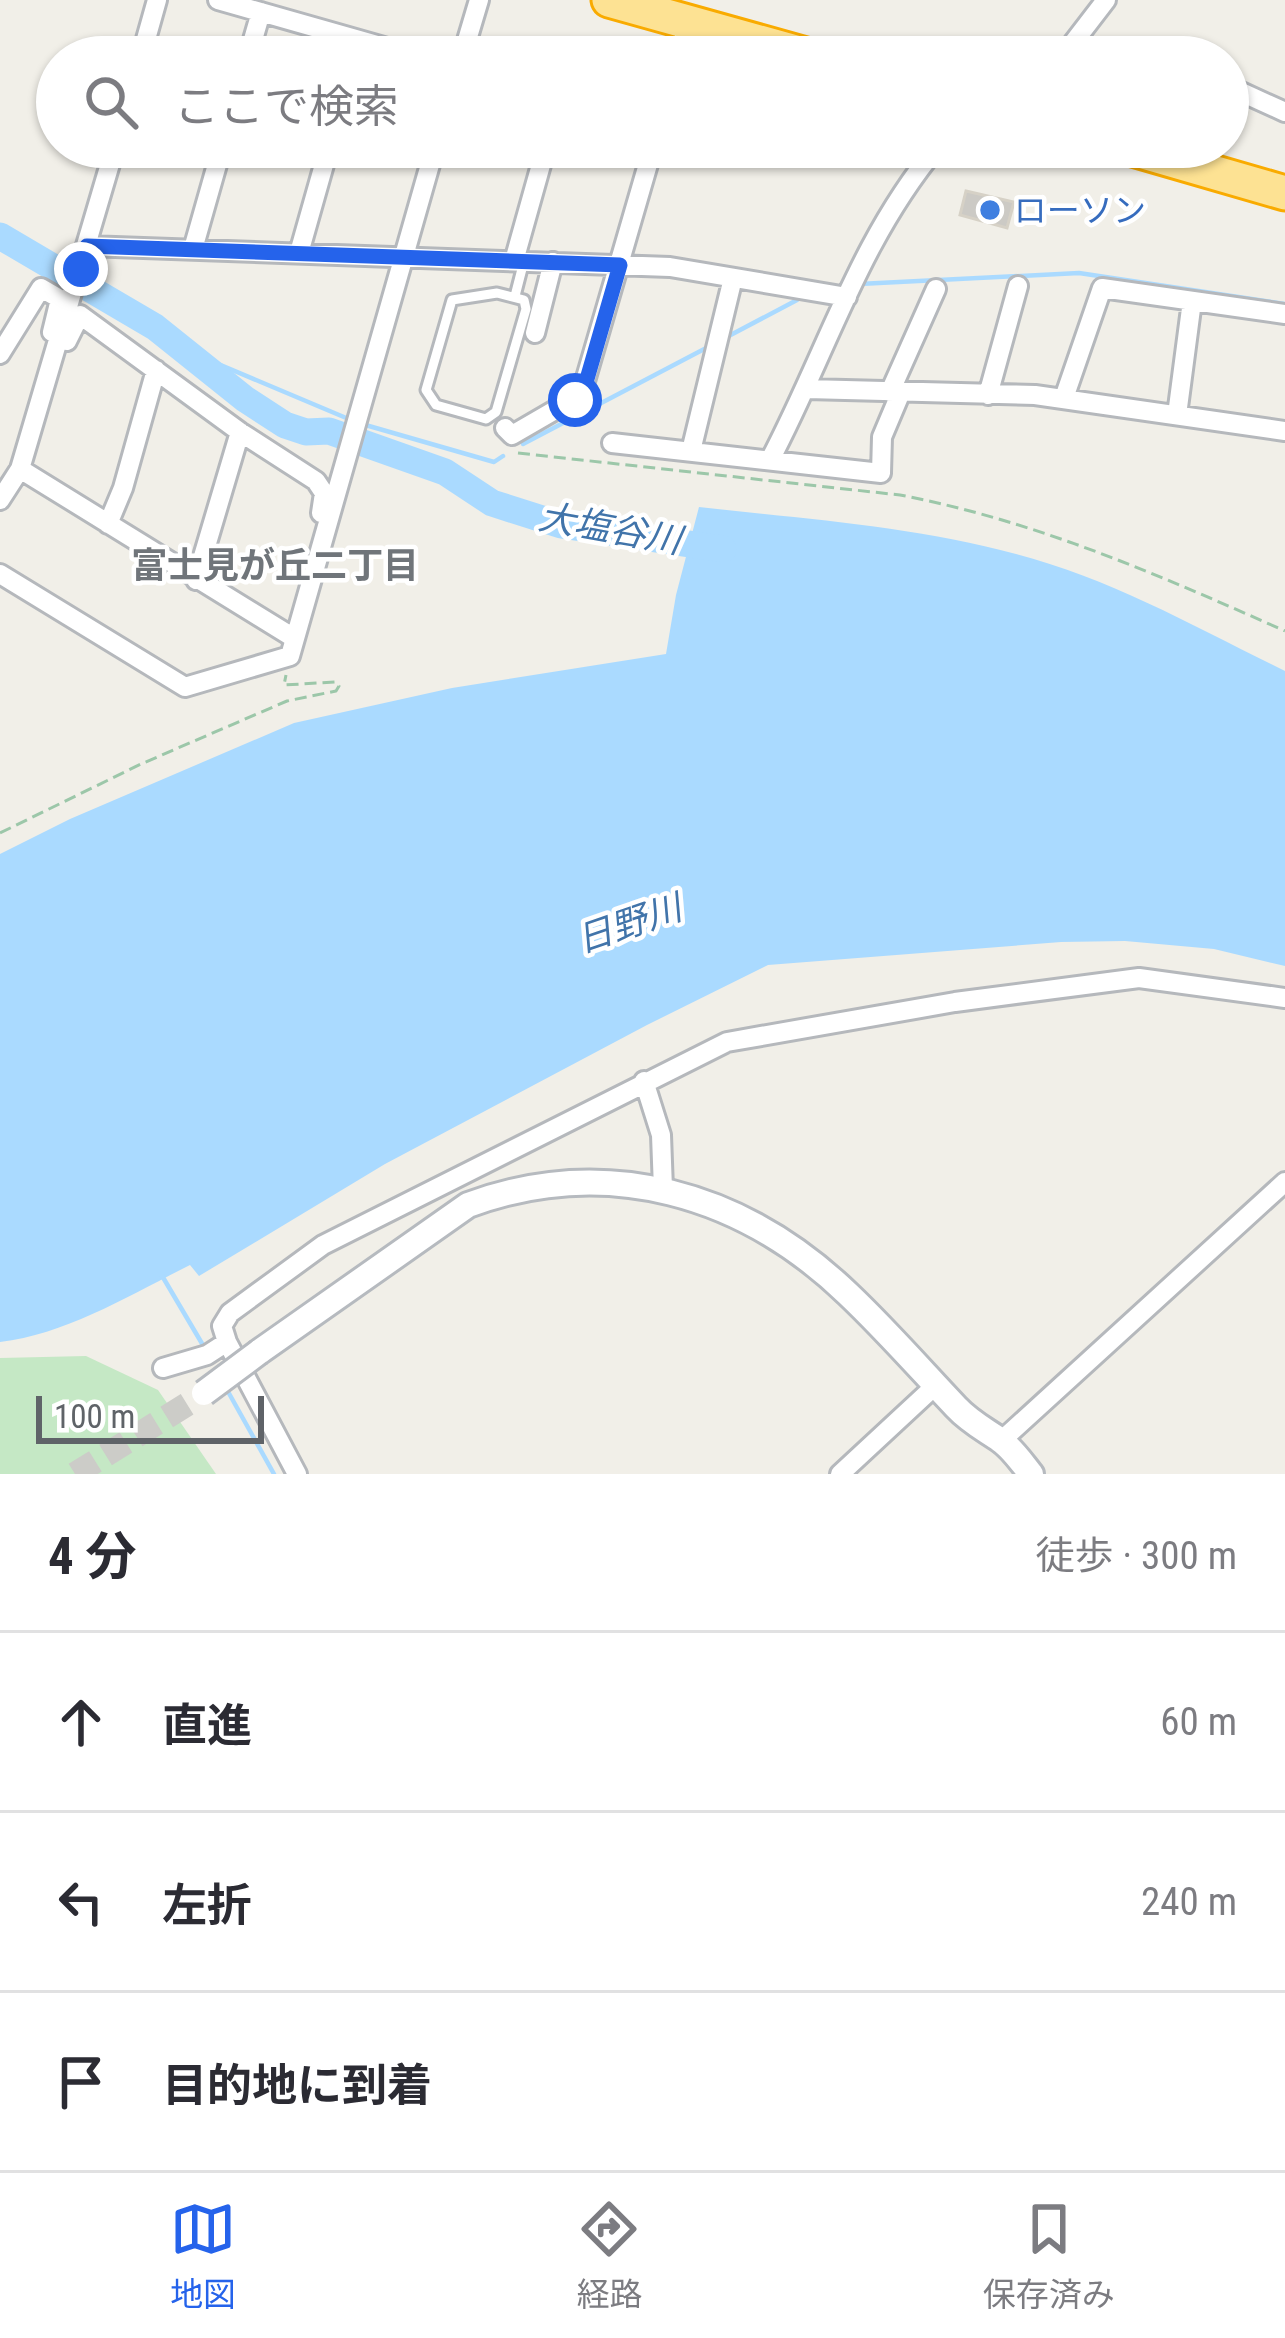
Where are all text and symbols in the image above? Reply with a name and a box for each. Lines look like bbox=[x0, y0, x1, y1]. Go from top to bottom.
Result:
search box bbox=[36, 36, 1249, 168]
icon: search bbox=[78, 69, 144, 135]
text: ここで検索 bbox=[174, 80, 399, 133]
place label: ローソン bbox=[1014, 191, 1146, 230]
marker: ローソン bbox=[977, 197, 1003, 223]
route end bbox=[54, 242, 108, 296]
route start bbox=[548, 373, 602, 427]
water label: 大塩谷川 bbox=[535, 496, 688, 563]
district label: 富士見が丘二丁目 bbox=[131, 545, 419, 587]
water label: 日野川 bbox=[571, 885, 691, 961]
scale bar bbox=[36, 1390, 264, 1443]
text: 100 m bbox=[54, 1397, 135, 1436]
text: 4 分 bbox=[48, 1527, 137, 1586]
text: 徒歩 · 300 m bbox=[1036, 1533, 1237, 1579]
icon: ahead bbox=[48, 1689, 114, 1755]
text: 直進 bbox=[162, 1699, 252, 1752]
text: 60 m bbox=[1160, 1699, 1237, 1745]
icon: left bbox=[48, 1869, 114, 1935]
text: 左折 bbox=[162, 1879, 252, 1932]
text: 240 m bbox=[1141, 1879, 1237, 1925]
icon: arrive bbox=[48, 2049, 114, 2115]
text: 目的地に到着 bbox=[162, 2059, 432, 2112]
tab: 地図 bbox=[170, 2196, 236, 2316]
tab: 経路 bbox=[576, 2196, 642, 2316]
tab: 保存済み bbox=[983, 2196, 1115, 2316]

